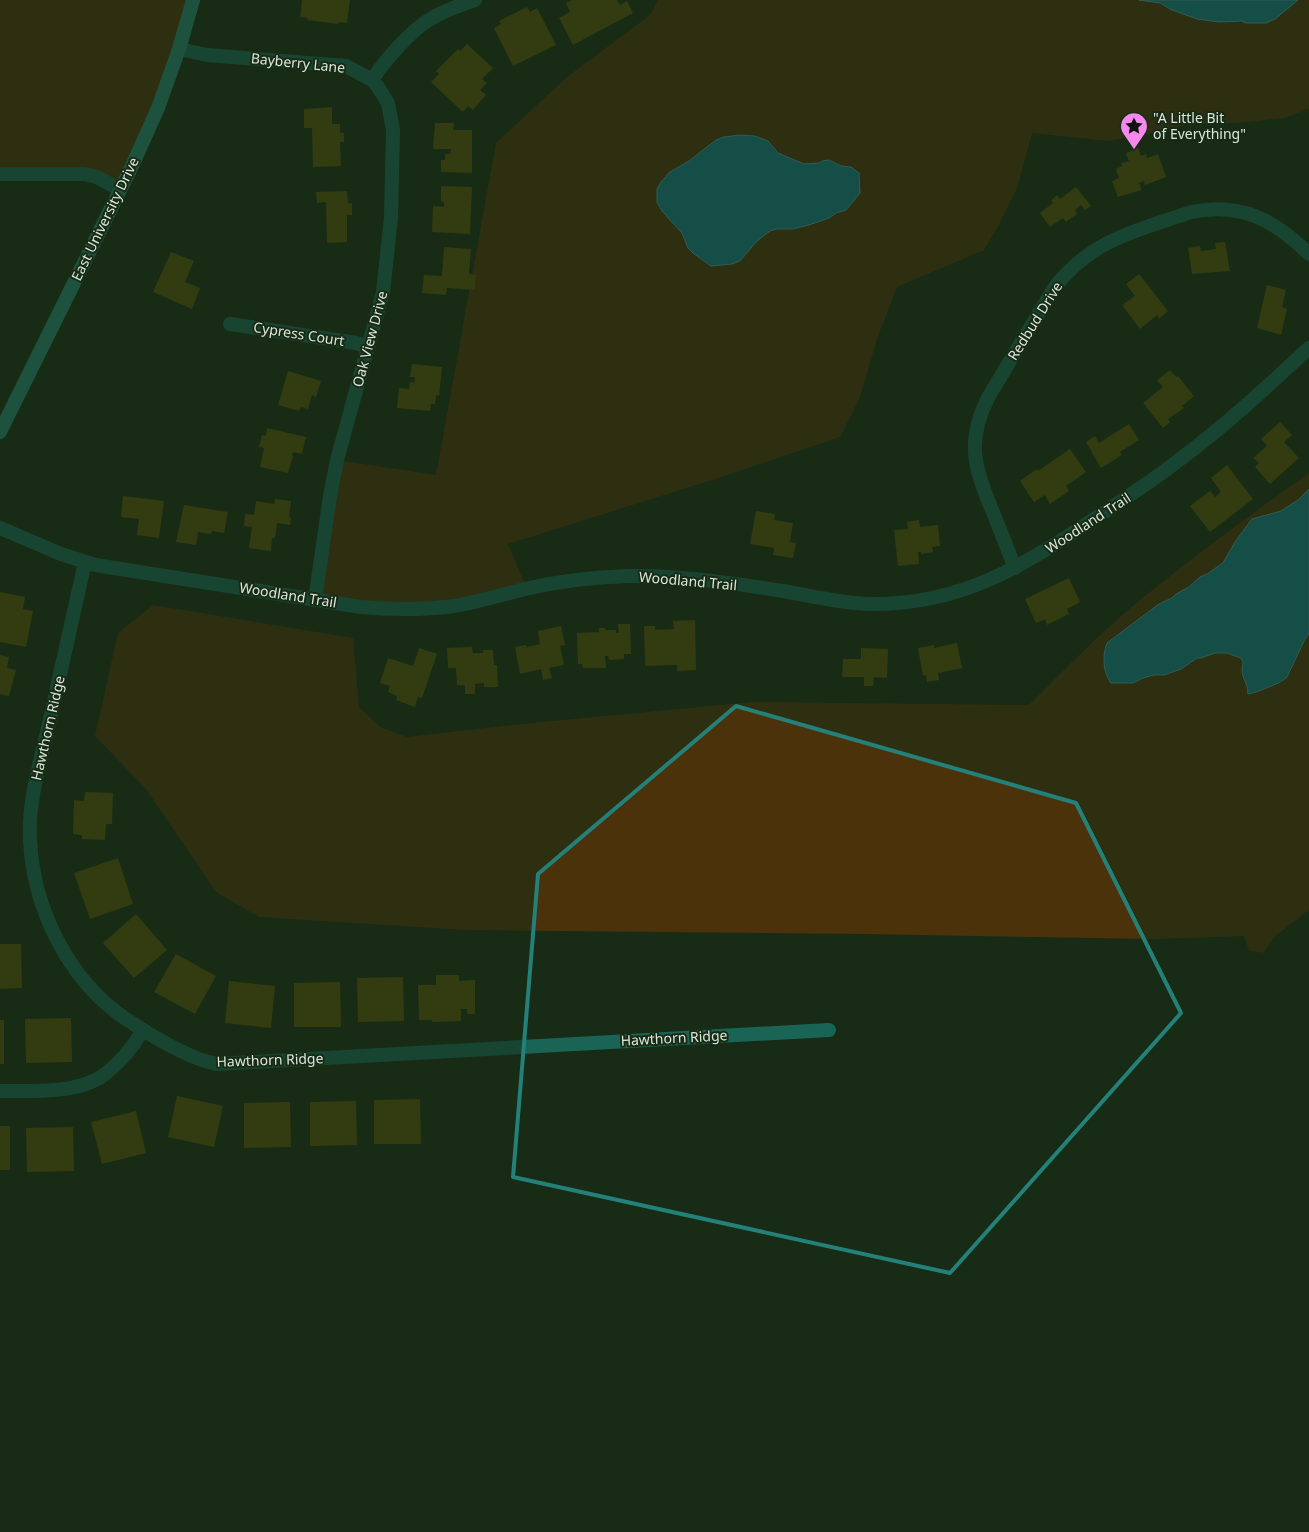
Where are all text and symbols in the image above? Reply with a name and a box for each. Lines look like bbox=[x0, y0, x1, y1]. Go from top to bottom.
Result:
street label: Bayberry Lane bbox=[250, 48, 346, 77]
place label: "A Little Bit of Everything" bbox=[1153, 108, 1246, 143]
place icon: "A Little Bit of Everything" bbox=[1119, 111, 1149, 150]
street label: East University Drive bbox=[66, 154, 143, 284]
street label: Redbud Drive bbox=[1003, 278, 1066, 364]
street label: Oak View Drive bbox=[348, 289, 392, 389]
street label: Cypress Court bbox=[252, 317, 346, 350]
street label: Woodland Trail bbox=[1041, 488, 1134, 557]
street label: Woodland Trail bbox=[638, 567, 738, 594]
street label: Woodland Trail bbox=[238, 577, 338, 612]
street label: Hawthorn Ridge bbox=[26, 674, 69, 782]
street label: Hawthorn Ridge bbox=[620, 1025, 728, 1050]
street label: Hawthorn Ridge bbox=[216, 1048, 324, 1071]

